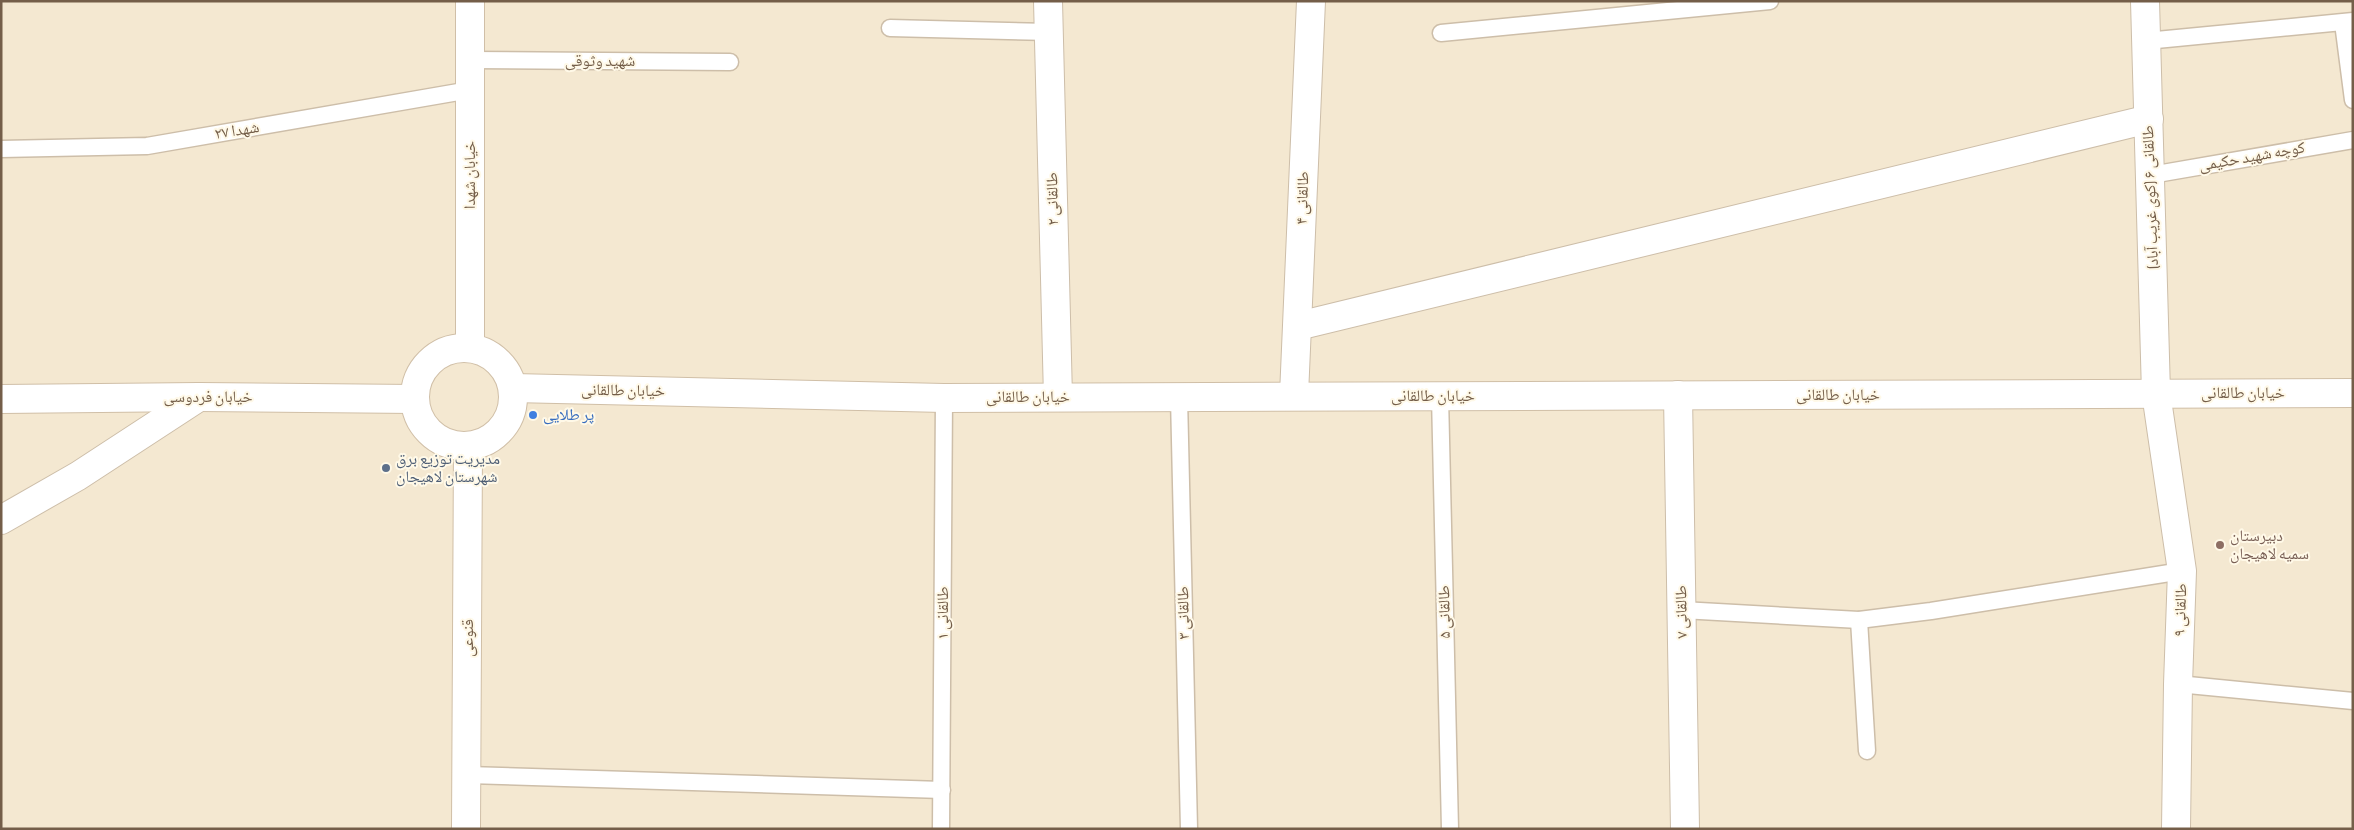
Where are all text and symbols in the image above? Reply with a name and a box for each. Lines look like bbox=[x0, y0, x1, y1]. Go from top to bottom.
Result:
street label: شهید وثوقی bbox=[565, 52, 635, 71]
street label: ۲۷ شهدا bbox=[213, 118, 261, 144]
street label: طالقانی ۶ (کوی غریب آباد) bbox=[2139, 125, 2163, 269]
street label: کوچه شهید حکیمی bbox=[2197, 138, 2307, 176]
street label: خیابان شهدا bbox=[461, 141, 480, 209]
street label: طالقانی ۴ bbox=[1293, 171, 1313, 225]
street label: طالقانی ۲ bbox=[1043, 172, 1063, 226]
street label: خیابان طالقانی bbox=[581, 381, 665, 401]
street label: خیابان طالقانی bbox=[2201, 384, 2285, 403]
street label: خیابان طالقانی bbox=[1796, 386, 1880, 405]
street label: خیابان طالقانی bbox=[1391, 387, 1475, 406]
street label: خیابان فردوسی bbox=[163, 388, 253, 407]
street label: خیابان طالقانی bbox=[986, 388, 1070, 407]
place label: پر طلایی bbox=[543, 406, 595, 425]
marker: پر طلایی bbox=[527, 409, 539, 421]
place label: مدیریت توزیع برق شهرستان لاهیجان bbox=[396, 450, 500, 487]
marker: مدیریت توزیع برق شهرستان لاهیجان bbox=[380, 462, 392, 474]
place label: دبیرستان سمیه لاهیجان bbox=[2230, 527, 2309, 564]
marker: دبیرستان سمیه لاهیجان bbox=[2214, 539, 2226, 551]
street label: طالقانی ۹ bbox=[2171, 583, 2191, 637]
street label: طالقانی ۵ bbox=[1435, 585, 1455, 639]
street label: طالقانی ۷ bbox=[1672, 585, 1692, 639]
street label: طالقانی ۱ bbox=[934, 586, 953, 640]
street label: طالقانی ۳ bbox=[1174, 586, 1194, 640]
street label: قنوعی bbox=[459, 619, 478, 657]

